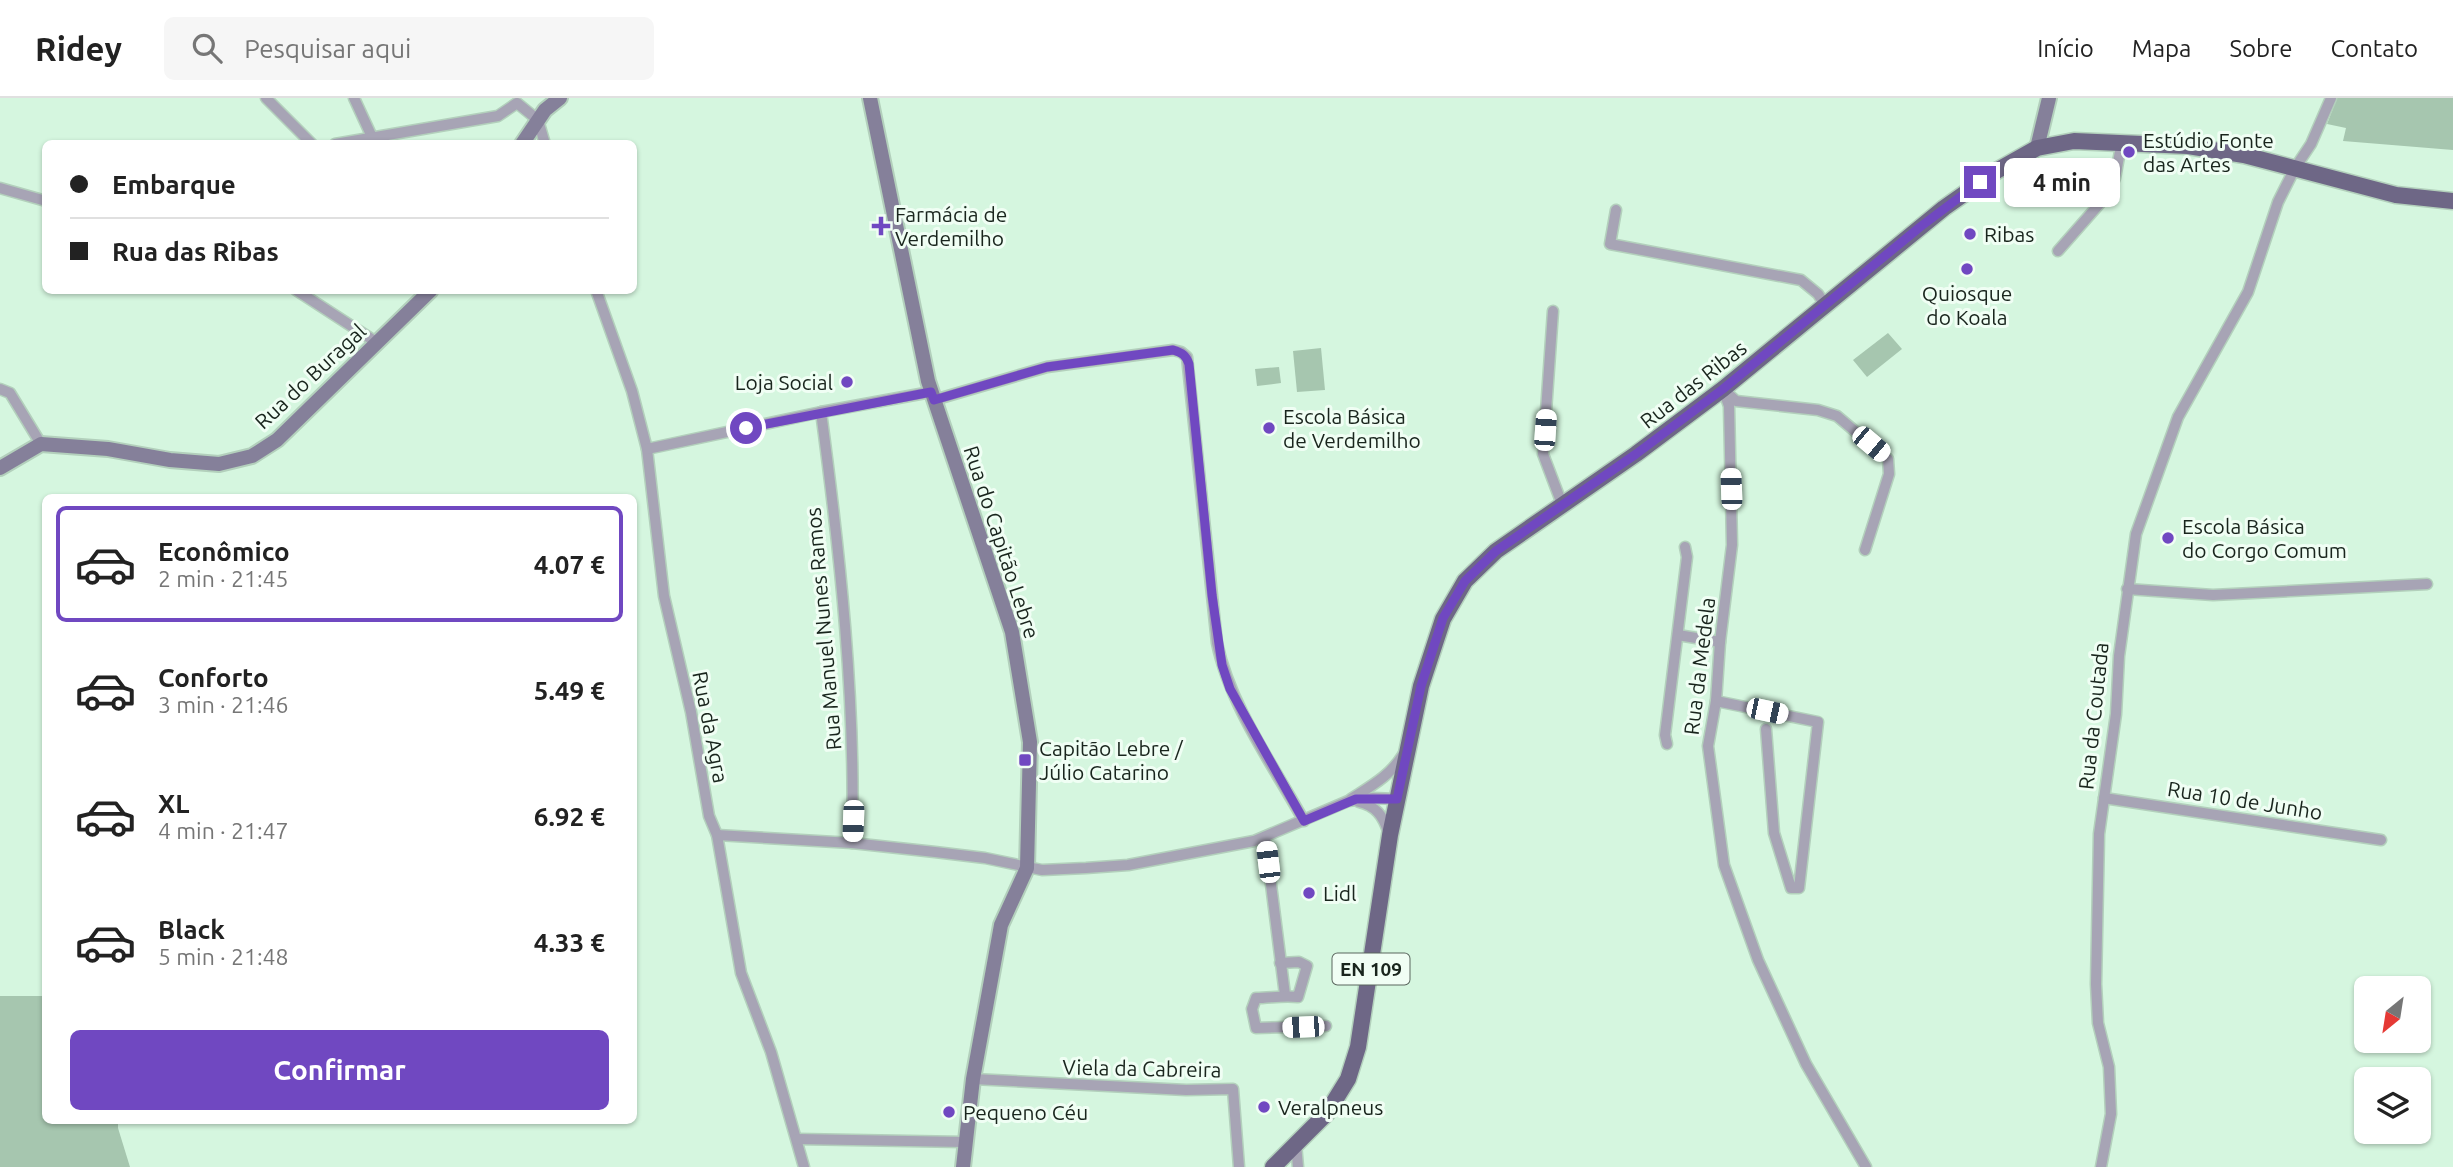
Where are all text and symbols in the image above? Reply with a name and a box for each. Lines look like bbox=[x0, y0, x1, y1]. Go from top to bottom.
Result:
search box bbox=[164, 17, 654, 80]
icon: search bbox=[188, 29, 226, 67]
text: Ridey bbox=[35, 30, 122, 67]
text: Pesquisar aqui bbox=[244, 34, 411, 63]
text: Início bbox=[2037, 35, 2094, 62]
text: Mapa bbox=[2132, 35, 2191, 62]
text: Sobre bbox=[2229, 35, 2292, 62]
text: Contato bbox=[2330, 35, 2418, 62]
place label: Estúdio Fonte das Artes bbox=[2143, 128, 2274, 176]
marker: Estúdio Fonte das Artes bbox=[2121, 144, 2137, 160]
callout: 4 min bbox=[2004, 158, 2120, 206]
route end bbox=[1964, 166, 1996, 198]
text: Embarque bbox=[112, 170, 236, 199]
text: 4 min bbox=[2033, 170, 2091, 195]
place label: Farmácia de Verdemilho bbox=[895, 202, 1007, 250]
marker: Farmácia de Verdemilho bbox=[873, 218, 889, 234]
place label: Ribas bbox=[1984, 222, 2034, 246]
marker: Ribas bbox=[1962, 226, 1978, 242]
text: Rua das Ribas bbox=[112, 237, 279, 266]
marker: Quiosque do Koala bbox=[1959, 261, 1975, 277]
place label: Quiosque do Koala bbox=[1922, 281, 2012, 329]
street label: Rua do Buragal bbox=[250, 319, 370, 433]
street label: Rua das Ribas bbox=[1635, 335, 1751, 433]
place label: Loja Social bbox=[735, 370, 833, 394]
marker: Loja Social bbox=[839, 374, 855, 390]
place label: Escola Básica de Verdemilho bbox=[1283, 404, 1421, 452]
car bbox=[1534, 408, 1557, 452]
route start bbox=[730, 412, 762, 444]
marker: Escola Básica de Verdemilho bbox=[1261, 420, 1277, 436]
car bbox=[1849, 422, 1894, 466]
street label: Rua do Capitão Lebre bbox=[959, 443, 1045, 641]
car bbox=[1720, 468, 1743, 510]
street label: Rua Manuel Nunes Ramos bbox=[800, 507, 846, 751]
place label: Escola Básica do Corgo Comum bbox=[2182, 514, 2347, 562]
marker: Escola Básica do Corgo Comum bbox=[2160, 530, 2176, 546]
icon: car bbox=[74, 533, 137, 596]
text: Econômico bbox=[158, 537, 290, 566]
text: 4.07 € bbox=[534, 550, 605, 579]
text: 2 min · 21:45 bbox=[158, 566, 289, 591]
street label: Rua da Medela bbox=[1679, 596, 1719, 736]
street label: Rua da Coutada bbox=[2073, 641, 2113, 791]
icon: car bbox=[74, 659, 137, 722]
text: Conforto bbox=[158, 663, 269, 692]
street label: Rua da Agra bbox=[688, 669, 734, 785]
text: 5.49 € bbox=[534, 676, 605, 705]
text: 3 min · 21:46 bbox=[158, 692, 289, 717]
car bbox=[1745, 696, 1790, 726]
place label: Capitão Lebre / Júlio Catarino bbox=[1039, 736, 1184, 784]
marker: Capitão Lebre / Júlio Catarino bbox=[1017, 752, 1033, 768]
street label: Rua 10 de Junho bbox=[2166, 776, 2324, 824]
icon: car bbox=[74, 785, 137, 848]
text: XL bbox=[158, 789, 189, 818]
car bbox=[842, 800, 865, 842]
text: 6.92 € bbox=[534, 802, 605, 831]
text: 4 min · 21:47 bbox=[158, 818, 289, 843]
car bbox=[1256, 840, 1281, 884]
place label: Lidl bbox=[1323, 881, 1357, 905]
marker: Lidl bbox=[1301, 885, 1317, 901]
icon: car bbox=[74, 911, 137, 974]
text: Black bbox=[158, 915, 225, 944]
text: 4.33 € bbox=[534, 928, 605, 957]
text: 5 min · 21:48 bbox=[158, 944, 289, 969]
road number: EN 109 bbox=[1332, 954, 1410, 984]
north arrow bbox=[2354, 976, 2431, 1054]
map controls bbox=[2354, 976, 2431, 1144]
car bbox=[1282, 1016, 1325, 1038]
button: Confirmar bbox=[70, 1030, 609, 1110]
street label: Viela da Cabreira bbox=[1062, 1055, 1222, 1081]
button: layers bbox=[2354, 1067, 2431, 1144]
place label: Veralpneus bbox=[1278, 1095, 1383, 1119]
marker: Veralpneus bbox=[1256, 1099, 1272, 1115]
place label: Pequeno Céu bbox=[963, 1100, 1088, 1124]
marker: Pequeno Céu bbox=[941, 1104, 957, 1120]

